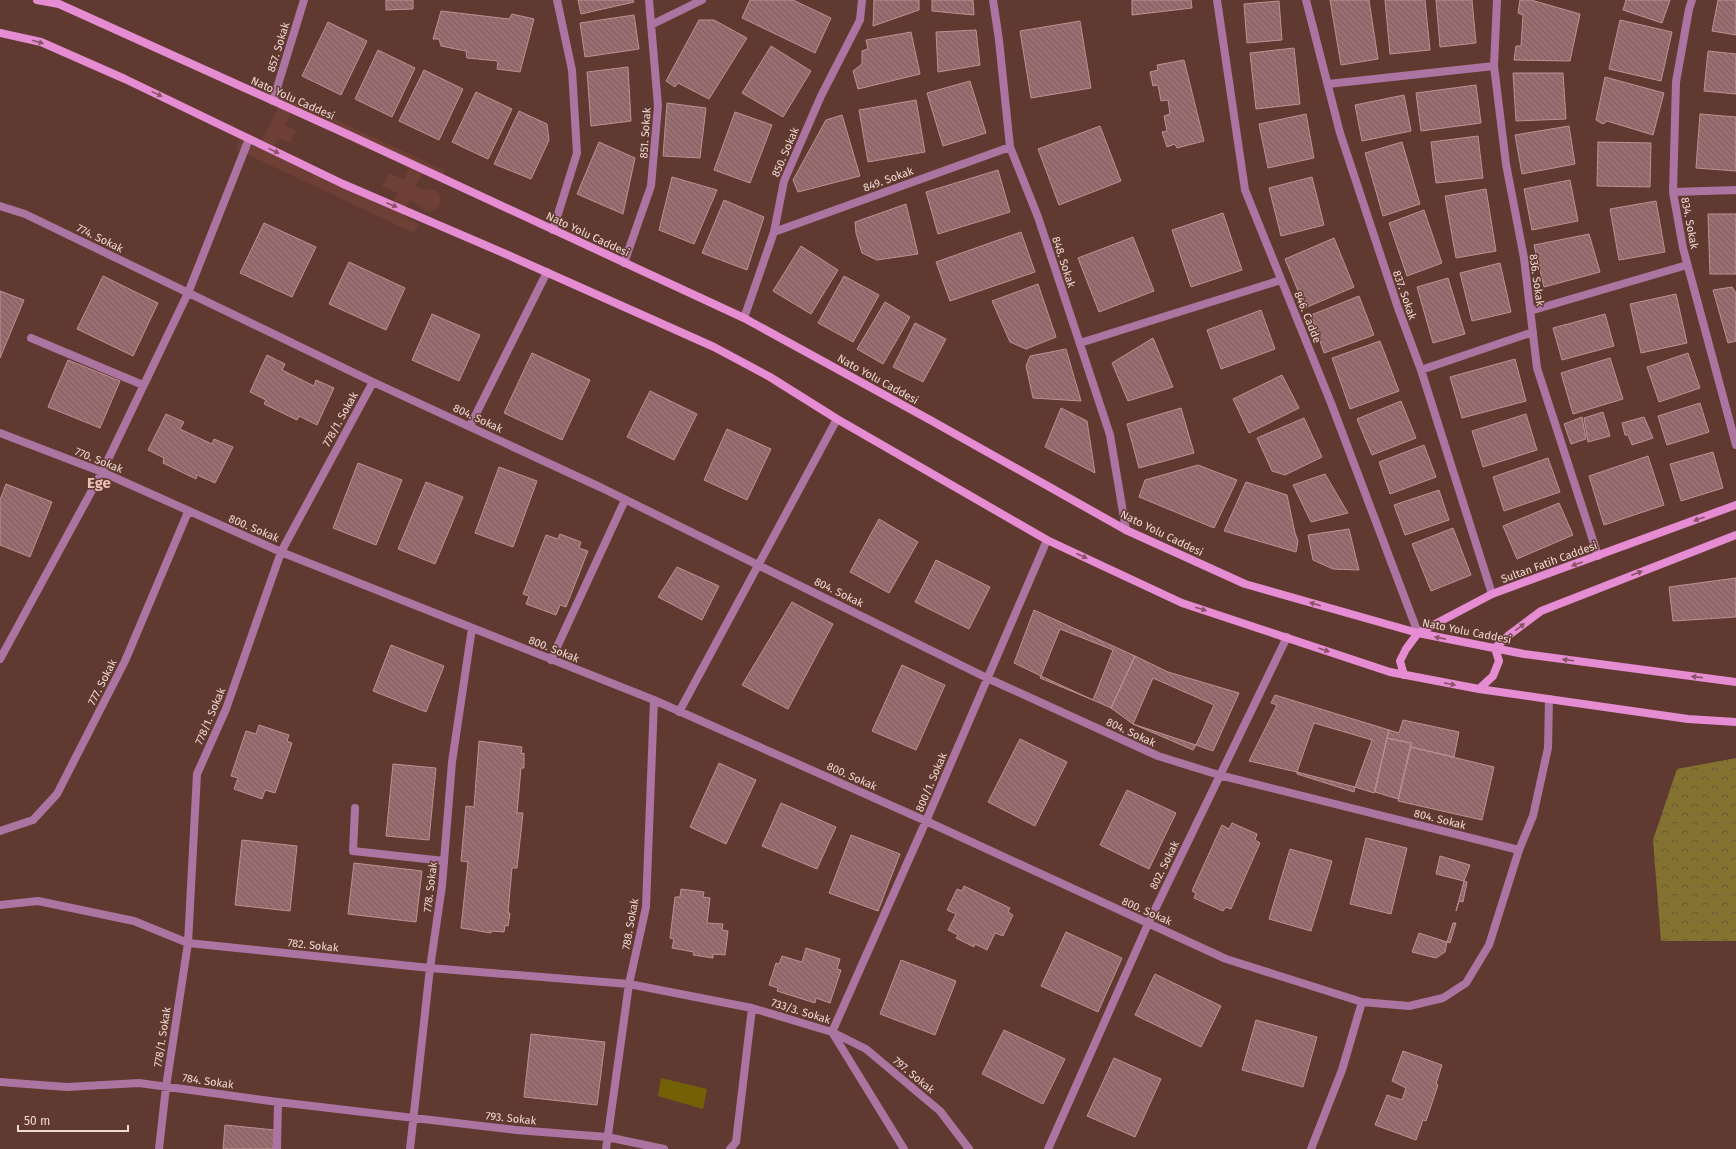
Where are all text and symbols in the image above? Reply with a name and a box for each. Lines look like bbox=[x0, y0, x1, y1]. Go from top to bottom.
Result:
street label: 857. Sokak bbox=[265, 20, 292, 74]
one-way arrow bbox=[32, 39, 44, 45]
street label: Nato Yolu Caddesi bbox=[249, 74, 337, 123]
one-way arrow bbox=[151, 91, 162, 97]
street label: 851. Sokak bbox=[637, 107, 654, 159]
street label: 850. Sokak bbox=[769, 125, 802, 179]
one-way arrow bbox=[268, 148, 280, 154]
street label: 849. Sokak bbox=[861, 164, 915, 195]
street label: 834. Sokak bbox=[1678, 196, 1701, 250]
one-way arrow bbox=[386, 202, 398, 208]
street label: Nato Yolu Caddesi bbox=[544, 209, 632, 259]
street label: 774. Sokak bbox=[74, 222, 126, 255]
street label: 848. Sokak bbox=[1049, 235, 1078, 290]
street label: 836. Sokak bbox=[1526, 253, 1547, 307]
street label: 837. Sokak bbox=[1390, 269, 1419, 322]
street label: 846. Cadde bbox=[1291, 289, 1324, 345]
street label: Nato Yolu Caddesi bbox=[835, 352, 920, 407]
street label: 778/1. Sokak bbox=[320, 389, 361, 449]
street label: 804. Sokak bbox=[451, 401, 505, 436]
street label: 770. Sokak bbox=[73, 445, 125, 476]
district label: Ege bbox=[87, 474, 111, 492]
street label: Nato Yolu Caddesi bbox=[1118, 508, 1205, 559]
street label: 800. Sokak bbox=[227, 512, 281, 545]
one-way arrow bbox=[1693, 516, 1705, 522]
street label: Sultan Fatih Caddesi bbox=[1499, 539, 1599, 586]
one-way arrow bbox=[1077, 553, 1088, 559]
one-way arrow bbox=[1571, 561, 1583, 567]
one-way arrow bbox=[1632, 570, 1644, 576]
street label: 804. Sokak bbox=[812, 575, 866, 610]
one-way arrow bbox=[1309, 601, 1321, 607]
one-way arrow bbox=[1195, 606, 1207, 612]
street label: Nato Yolu Caddesi bbox=[1421, 616, 1513, 646]
one-way arrow bbox=[1514, 623, 1525, 631]
street label: 800. Sokak bbox=[527, 633, 581, 666]
one-way arrow bbox=[1434, 634, 1447, 640]
one-way arrow bbox=[1319, 647, 1331, 653]
street label: 777. Sokak bbox=[85, 657, 120, 707]
one-way arrow bbox=[1562, 657, 1574, 663]
one-way arrow bbox=[1691, 673, 1703, 680]
one-way arrow bbox=[1444, 681, 1456, 687]
street label: 778/1. Sokak bbox=[193, 685, 228, 747]
street label: 804. Sokak bbox=[1104, 715, 1158, 750]
street label: 800/1. Sokak bbox=[913, 750, 950, 814]
street label: 800. Sokak bbox=[825, 760, 879, 793]
street label: 804. Sokak bbox=[1413, 807, 1468, 832]
street label: 802. Sokak bbox=[1147, 838, 1182, 892]
street label: 778. Sokak bbox=[421, 861, 440, 913]
street label: 800. Sokak bbox=[1120, 895, 1174, 928]
street label: 788. Sokak bbox=[620, 897, 641, 951]
street label: 782. Sokak bbox=[287, 936, 339, 955]
street label: 733/3. Sokak bbox=[770, 996, 832, 1027]
street label: 778/1. Sokak bbox=[151, 1006, 174, 1068]
street label: 797. Sokak bbox=[890, 1054, 937, 1097]
street label: 784. Sokak bbox=[181, 1071, 235, 1092]
scale bar bbox=[18, 1107, 128, 1133]
street label: 793. Sokak bbox=[485, 1109, 537, 1128]
text: 50 m bbox=[24, 1114, 50, 1128]

